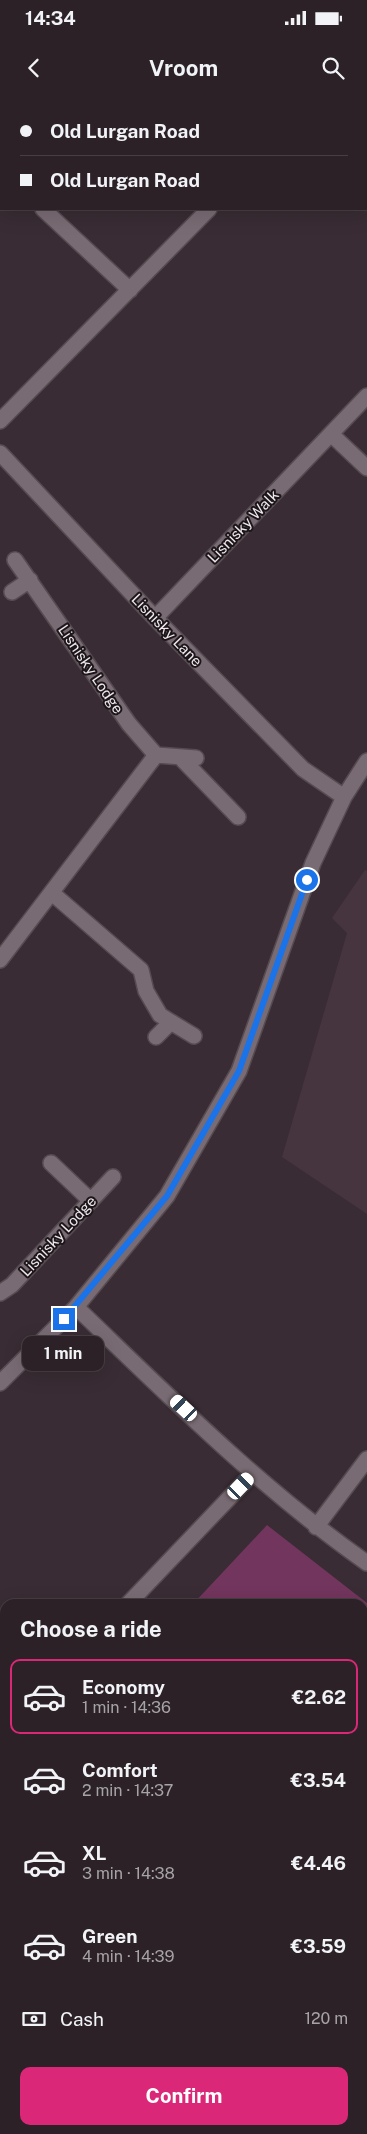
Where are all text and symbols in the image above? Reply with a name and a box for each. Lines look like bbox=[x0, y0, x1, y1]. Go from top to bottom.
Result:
text: 14:34 bbox=[25, 7, 76, 29]
icon: back bbox=[20, 54, 48, 82]
icon: search bbox=[319, 54, 347, 82]
text: Vroom bbox=[149, 55, 218, 81]
text: Old Lurgan Road bbox=[50, 120, 200, 142]
text: Old Lurgan Road bbox=[50, 169, 200, 191]
street label: Lisnisky Walk bbox=[204, 486, 282, 566]
street label: Lisnisky Lane bbox=[128, 590, 206, 670]
street label: Lisnisky Lodge bbox=[55, 621, 127, 717]
route start bbox=[296, 869, 318, 891]
street label: Lisnisky Lodge bbox=[16, 1192, 100, 1280]
route end bbox=[53, 1308, 75, 1330]
callout: 1 min bbox=[23, 1336, 105, 1372]
text: 1 min bbox=[44, 1344, 82, 1363]
car bbox=[167, 1392, 200, 1424]
car bbox=[225, 1470, 256, 1502]
text: Choose a ride bbox=[20, 1616, 162, 1642]
icon: car bbox=[22, 1674, 67, 1719]
text: Economy bbox=[82, 1676, 165, 1698]
text: €2.62 bbox=[292, 1686, 346, 1708]
text: 1 min · 14:36 bbox=[82, 1698, 171, 1717]
icon: car bbox=[22, 1757, 67, 1802]
text: Comfort bbox=[82, 1759, 158, 1781]
text: €3.54 bbox=[291, 1769, 346, 1791]
text: 2 min · 14:37 bbox=[82, 1781, 173, 1800]
icon: car bbox=[22, 1840, 67, 1885]
text: XL bbox=[82, 1842, 107, 1864]
text: €4.46 bbox=[291, 1852, 346, 1874]
text: 3 min · 14:38 bbox=[82, 1864, 175, 1883]
icon: car bbox=[22, 1923, 67, 1968]
text: Green bbox=[82, 1925, 137, 1947]
text: €3.59 bbox=[291, 1935, 346, 1957]
text: 4 min · 14:39 bbox=[82, 1947, 175, 1966]
icon: cash bbox=[20, 2005, 48, 2033]
text: Cash bbox=[60, 2008, 104, 2030]
text: 120 m bbox=[304, 2009, 348, 2028]
button: Confirm bbox=[20, 2067, 348, 2125]

